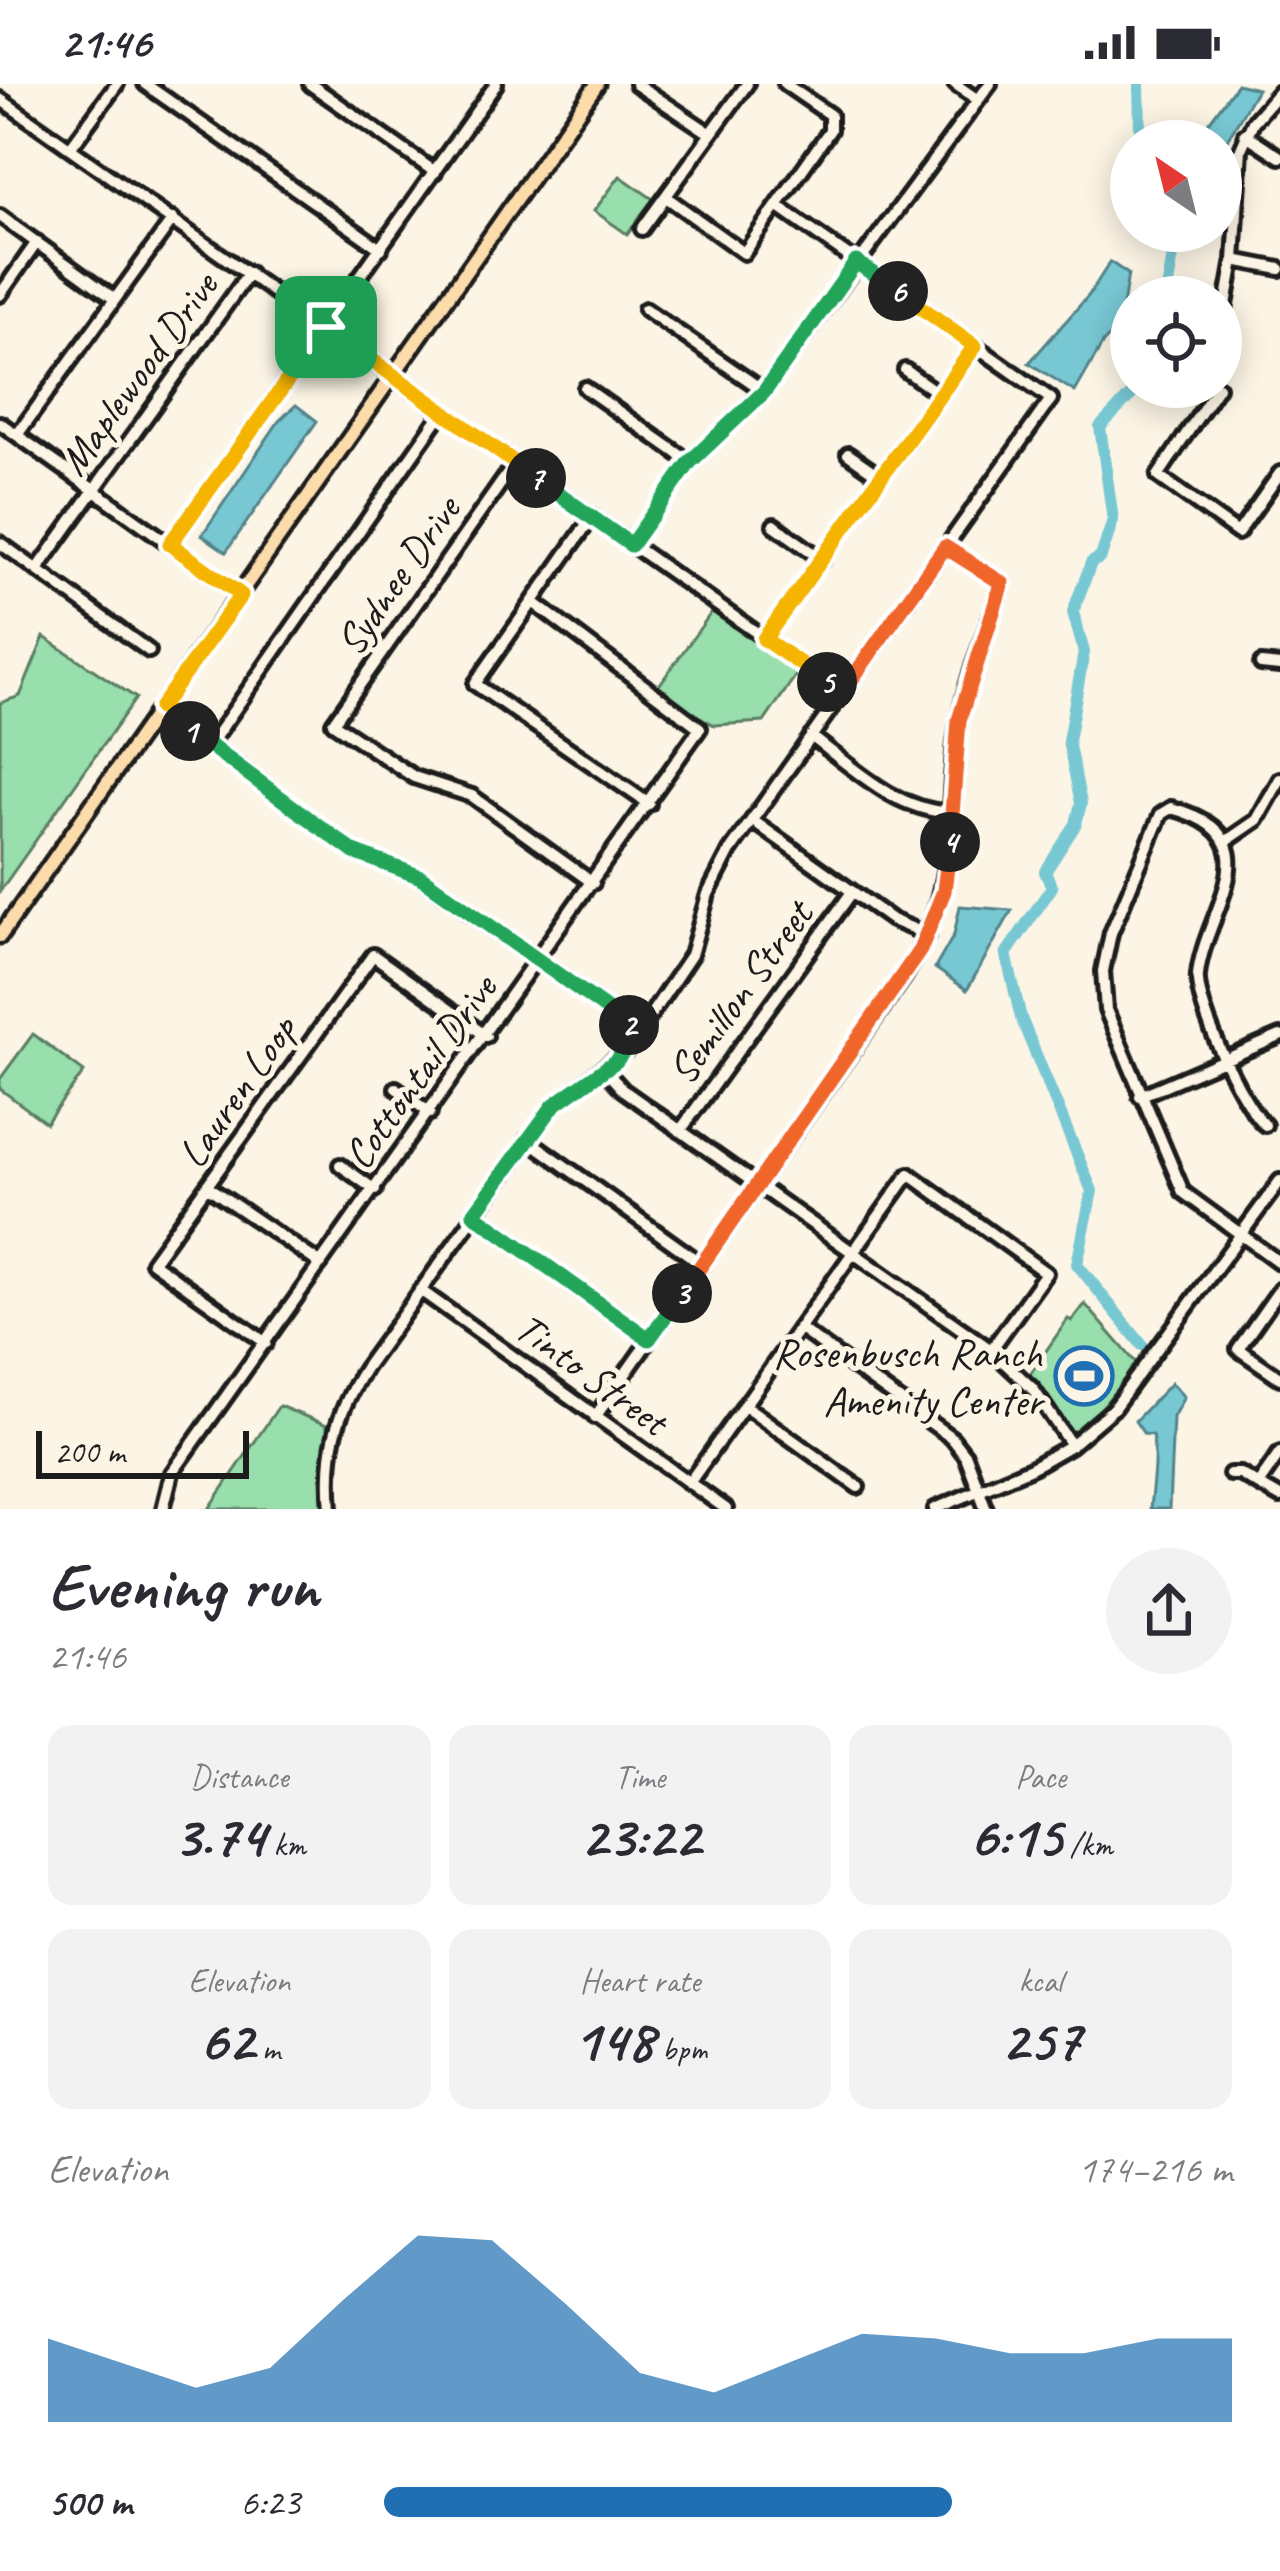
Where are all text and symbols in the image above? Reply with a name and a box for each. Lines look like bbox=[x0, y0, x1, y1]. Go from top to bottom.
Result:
text: 21:46 bbox=[60, 14, 151, 71]
north arrow bbox=[1110, 120, 1242, 252]
map controls bbox=[1110, 120, 1242, 408]
street label: Maplewood Drive bbox=[47, 260, 231, 486]
pin: 6 bbox=[868, 261, 928, 321]
text: 6 bbox=[890, 270, 906, 312]
pin bbox=[275, 276, 377, 378]
button: locate bbox=[1110, 276, 1242, 408]
icon: arrive bbox=[293, 294, 359, 360]
pin: 7 bbox=[506, 448, 566, 508]
text: 7 bbox=[529, 457, 543, 499]
street label: Sydnee Drive bbox=[324, 483, 474, 666]
pin: 5 bbox=[797, 652, 857, 712]
text: 5 bbox=[820, 661, 834, 703]
pin: 1 bbox=[160, 701, 220, 761]
text: 1 bbox=[183, 710, 197, 752]
pin: 4 bbox=[920, 812, 980, 872]
text: 4 bbox=[943, 821, 957, 863]
street label: Semillon Street bbox=[656, 888, 827, 1095]
street label: Cottontail Drive bbox=[332, 962, 510, 1179]
pin: 2 bbox=[599, 995, 659, 1055]
street label: Lauren Loop bbox=[166, 1003, 310, 1178]
text: 2 bbox=[622, 1004, 636, 1046]
pin: 3 bbox=[652, 1263, 712, 1323]
text: 3 bbox=[675, 1272, 689, 1314]
street label: Tinto Street bbox=[505, 1301, 681, 1450]
place label: Rosenbusch Ranch Amenity Center bbox=[773, 1327, 1046, 1428]
sports icon: Rosenbusch Ranch Amenity Center bbox=[1053, 1345, 1115, 1407]
scale bar bbox=[36, 1425, 249, 1478]
text: 200 m bbox=[54, 1431, 125, 1473]
text: Evening run bbox=[48, 1545, 318, 1628]
button: share bbox=[1106, 1548, 1232, 1674]
text: 21:46 bbox=[48, 1632, 126, 1681]
text: Distance bbox=[190, 1756, 289, 1798]
text: Time bbox=[615, 1756, 665, 1798]
text: Pace bbox=[1015, 1756, 1066, 1798]
text: 3.74 bbox=[173, 1798, 266, 1874]
text: 23:22 bbox=[580, 1798, 700, 1874]
text: 6:15 bbox=[969, 1798, 1062, 1874]
text: km bbox=[266, 1824, 306, 1866]
text: /km bbox=[1062, 1824, 1113, 1866]
text: Elevation bbox=[189, 1960, 290, 2002]
text: Heart rate bbox=[580, 1960, 700, 2002]
text: kcal bbox=[1019, 1960, 1062, 2002]
text: 62 bbox=[198, 2002, 254, 2078]
text: 148 bbox=[573, 2002, 654, 2078]
text: 257 bbox=[1001, 2002, 1081, 2078]
text: m bbox=[254, 2028, 280, 2070]
text: bpm bbox=[654, 2028, 707, 2070]
text: Elevation bbox=[48, 2145, 168, 2194]
text: 174–216 m bbox=[1078, 2145, 1232, 2194]
text: 500 m bbox=[48, 2478, 132, 2527]
text: 6:23 bbox=[240, 2478, 300, 2527]

